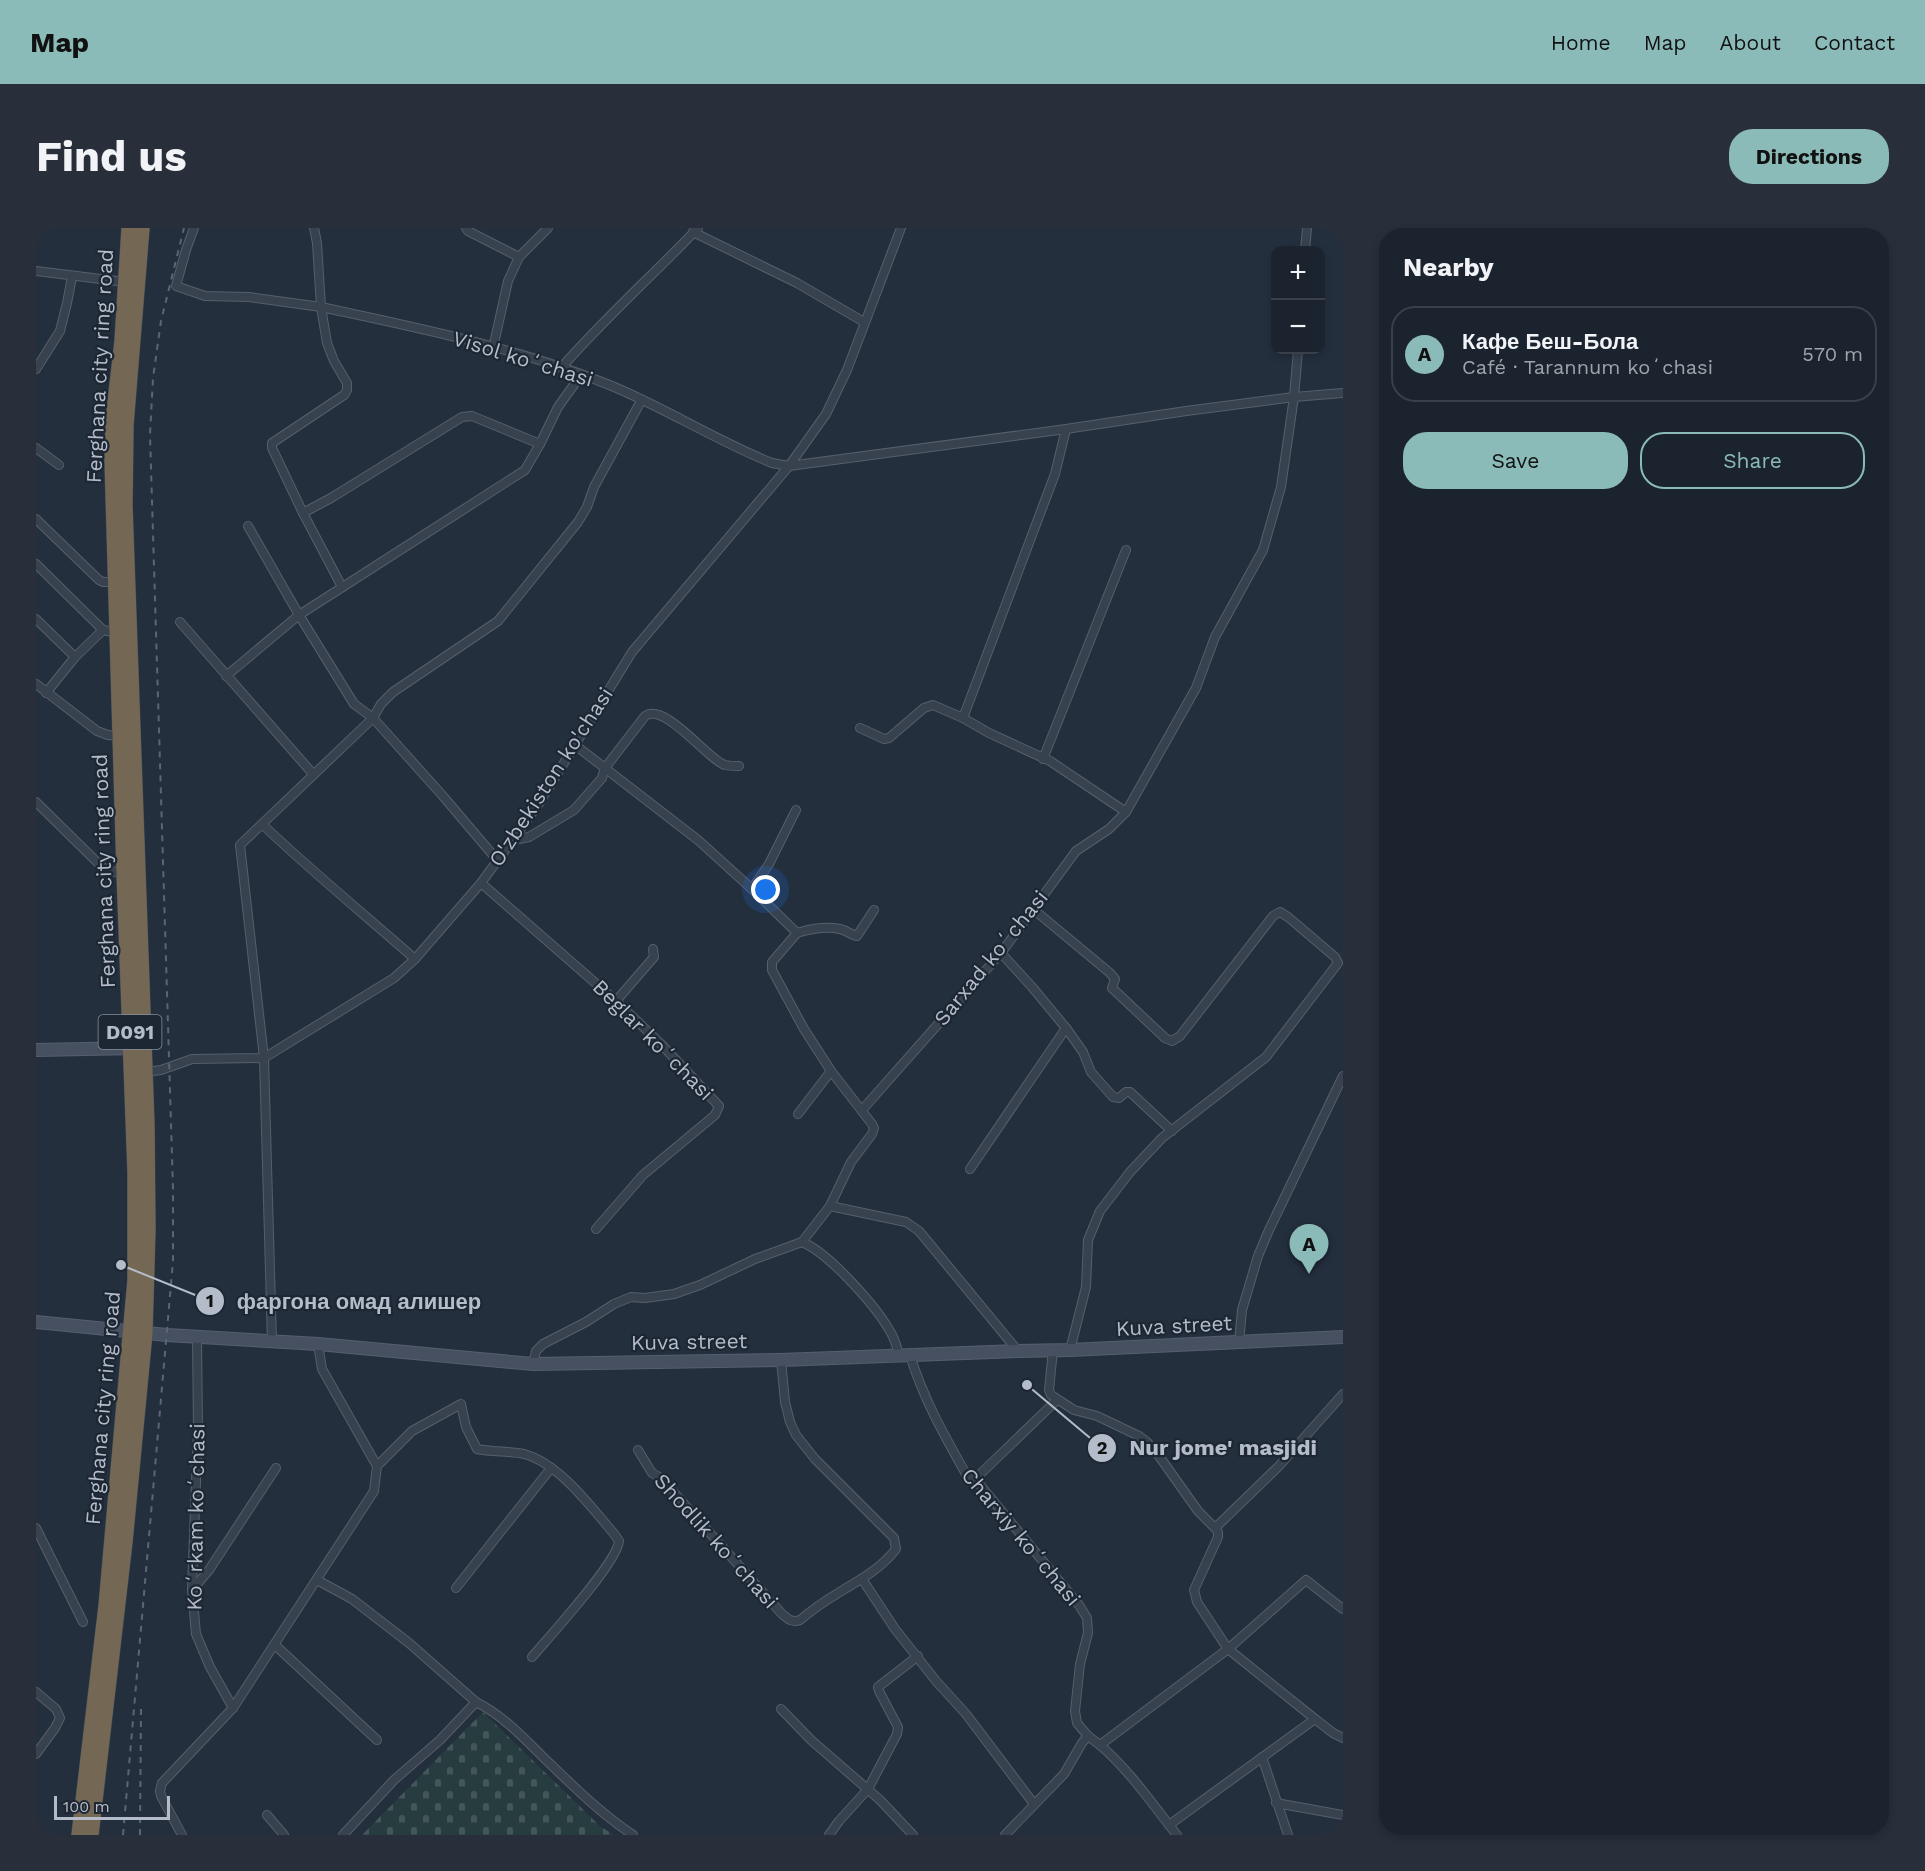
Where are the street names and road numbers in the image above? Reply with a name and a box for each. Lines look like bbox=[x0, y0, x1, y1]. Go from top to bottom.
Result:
street label: Ferghana city ring road bbox=[81, 248, 118, 484]
street label: Visol koʻchasi bbox=[450, 325, 596, 392]
street label: O'zbekiston ko'chasi bbox=[483, 682, 618, 871]
street label: Ferghana city ring road bbox=[87, 753, 120, 989]
street label: Sarxad koʻchasi bbox=[928, 885, 1053, 1030]
street label: Beglar koʻchasi bbox=[588, 974, 719, 1105]
road number: D091 bbox=[98, 1015, 161, 1049]
street label: Ferghana city ring road bbox=[80, 1290, 125, 1526]
street label: Kuva street bbox=[1115, 1310, 1233, 1341]
street label: Kuva street bbox=[631, 1328, 748, 1355]
street label: Koʻrkam koʻchasi bbox=[181, 1423, 210, 1611]
street label: Charxiy koʻchasi bbox=[956, 1463, 1086, 1611]
street label: Shodlik koʻchasi bbox=[649, 1468, 783, 1613]

